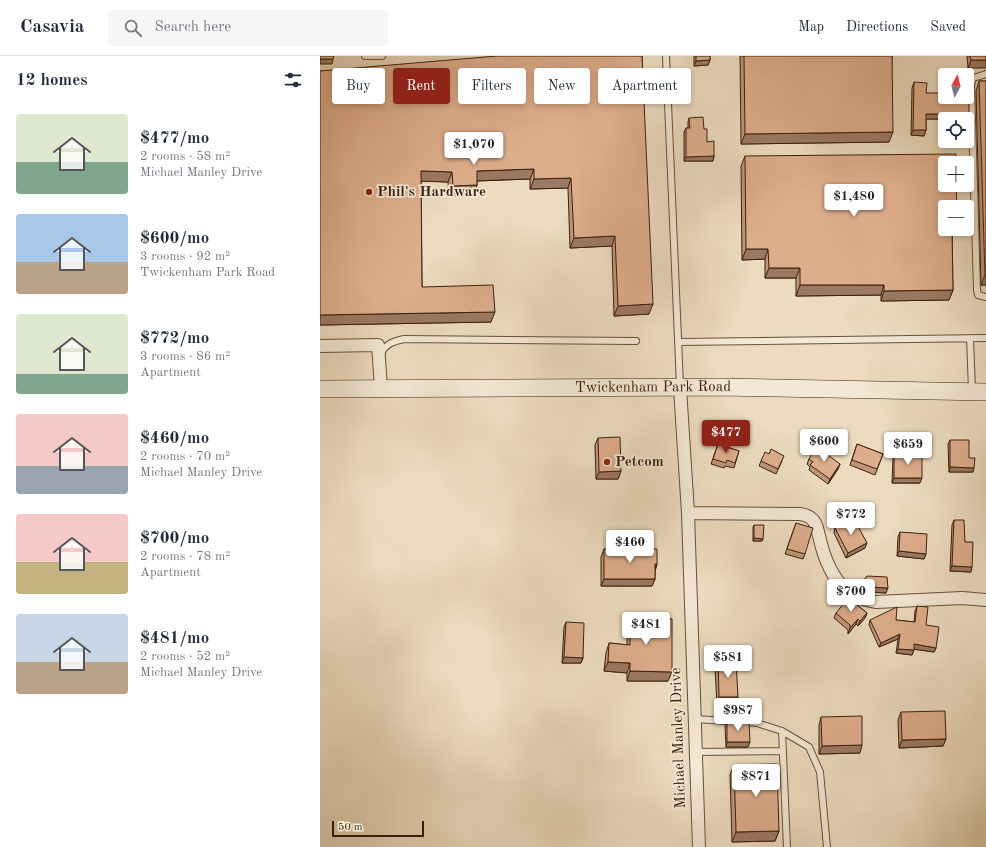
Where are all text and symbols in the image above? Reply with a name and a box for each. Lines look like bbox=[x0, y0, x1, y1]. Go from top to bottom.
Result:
search box bbox=[108, 10, 388, 46]
icon: search bbox=[122, 17, 144, 39]
text: Casavia bbox=[20, 18, 84, 37]
text: Search here bbox=[154, 20, 231, 35]
text: Map bbox=[798, 20, 824, 34]
text: Directions bbox=[846, 20, 908, 34]
text: Saved bbox=[930, 20, 966, 34]
chip: Buy bbox=[332, 68, 385, 104]
chip: Rent bbox=[393, 68, 450, 104]
chip: Filters bbox=[458, 68, 526, 104]
chip: New bbox=[534, 68, 590, 104]
chip: Apartment bbox=[598, 68, 691, 104]
north arrow bbox=[938, 68, 974, 104]
map controls bbox=[938, 68, 974, 236]
icon: filters bbox=[282, 69, 304, 91]
text: 12 homes bbox=[16, 72, 88, 89]
button: locate bbox=[938, 112, 974, 148]
icon: home bbox=[48, 130, 96, 178]
text: $477/mo bbox=[140, 130, 209, 147]
pin: $1,070 bbox=[441, 132, 507, 166]
text: $1,070 bbox=[453, 138, 495, 151]
text: 2 rooms · 58 m² bbox=[140, 150, 230, 163]
button: + bbox=[938, 156, 974, 192]
text: Michael Manley Drive bbox=[140, 166, 262, 179]
pin: $1,480 bbox=[821, 184, 887, 218]
place label: Phil's Hardware bbox=[377, 185, 486, 200]
marker: Phil's Hardware bbox=[364, 187, 374, 197]
text: $1,480 bbox=[833, 190, 875, 203]
button: − bbox=[938, 200, 974, 236]
icon: home bbox=[48, 230, 96, 278]
text: $600/mo bbox=[140, 230, 209, 247]
text: 3 rooms · 92 m² bbox=[140, 250, 230, 263]
text: Twickenham Park Road bbox=[140, 266, 275, 279]
icon: home bbox=[48, 330, 96, 378]
text: $772/mo bbox=[140, 330, 209, 347]
text: 3 rooms · 86 m² bbox=[140, 350, 230, 363]
text: Apartment bbox=[140, 366, 201, 379]
street label: Twickenham Park Road bbox=[575, 379, 731, 395]
pin: $477 bbox=[702, 420, 750, 454]
text: $477 bbox=[711, 426, 741, 439]
pin: $600 bbox=[800, 429, 848, 463]
icon: home bbox=[48, 430, 96, 478]
text: $460/mo bbox=[140, 430, 209, 447]
pin: $659 bbox=[884, 432, 932, 466]
text: $600 bbox=[809, 435, 839, 448]
text: $659 bbox=[893, 438, 923, 451]
text: 2 rooms · 70 m² bbox=[140, 450, 230, 463]
place label: Petcom bbox=[615, 455, 664, 470]
marker: Petcom bbox=[602, 457, 612, 467]
text: Michael Manley Drive bbox=[140, 466, 262, 479]
pin: $772 bbox=[827, 502, 875, 536]
text: $772 bbox=[836, 508, 866, 521]
icon: home bbox=[48, 530, 96, 578]
text: $700/mo bbox=[140, 530, 209, 547]
pin: $460 bbox=[606, 530, 654, 564]
text: $460 bbox=[615, 536, 645, 549]
text: 2 rooms · 78 m² bbox=[140, 550, 230, 563]
text: Apartment bbox=[140, 566, 201, 579]
pin: $700 bbox=[827, 579, 875, 613]
text: $700 bbox=[836, 585, 866, 598]
pin: $481 bbox=[622, 612, 670, 646]
text: $481 bbox=[631, 618, 661, 631]
icon: home bbox=[48, 630, 96, 678]
text: $481/mo bbox=[140, 630, 209, 647]
pin: $581 bbox=[704, 645, 752, 679]
text: 2 rooms · 52 m² bbox=[140, 650, 230, 663]
text: $581 bbox=[713, 651, 743, 664]
text: Michael Manley Drive bbox=[140, 666, 262, 679]
street label: Michael Manley Drive bbox=[669, 667, 689, 809]
pin: $987 bbox=[714, 698, 762, 732]
text: $987 bbox=[723, 704, 753, 717]
pin: $871 bbox=[732, 764, 780, 798]
text: $871 bbox=[741, 770, 771, 783]
scale bar bbox=[332, 819, 424, 838]
text: 50 m bbox=[338, 822, 363, 833]

